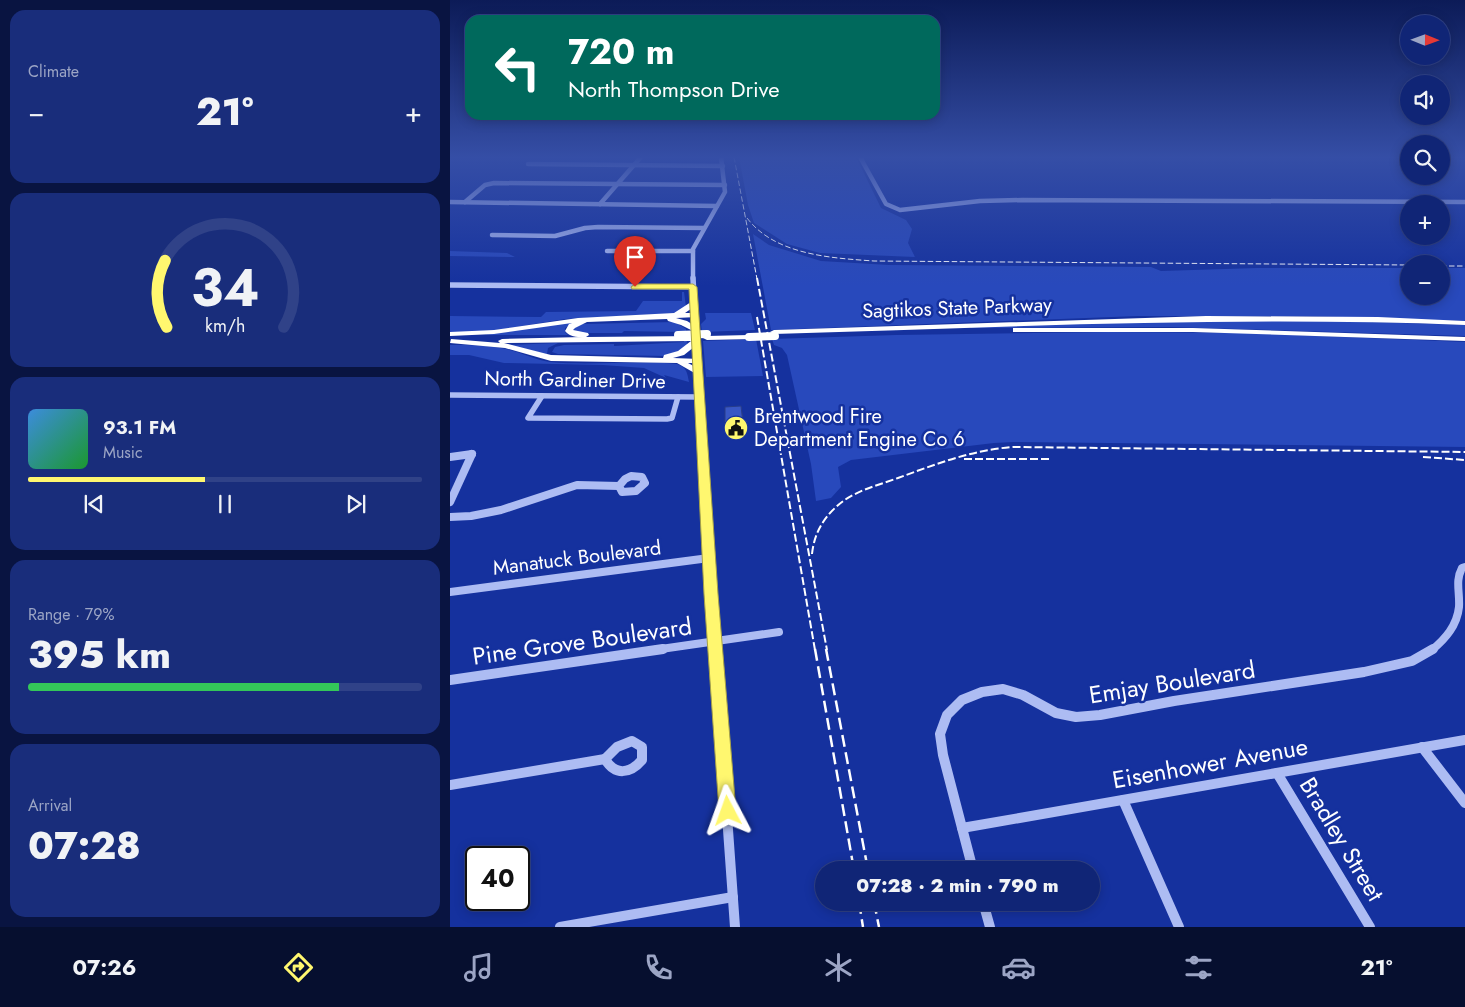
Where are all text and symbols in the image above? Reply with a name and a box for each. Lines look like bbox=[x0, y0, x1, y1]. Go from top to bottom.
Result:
north arrow bbox=[1400, 15, 1450, 65]
map controls bbox=[1400, 15, 1450, 305]
text: 720 m bbox=[568, 27, 674, 77]
icon: left bbox=[485, 35, 550, 100]
text: Climate bbox=[28, 60, 79, 83]
text: North Thompson Drive bbox=[568, 73, 779, 105]
button: sound bbox=[1400, 75, 1450, 125]
text: 21° bbox=[196, 84, 253, 139]
text: − bbox=[28, 92, 45, 133]
text: + bbox=[405, 92, 422, 133]
button: search bbox=[1400, 135, 1450, 185]
button: + bbox=[1400, 195, 1450, 245]
pin bbox=[614, 236, 656, 287]
icon: arrive bbox=[621, 243, 649, 271]
text: 34 bbox=[191, 250, 259, 326]
button: − bbox=[1400, 255, 1450, 305]
street label: Sagtikos State Parkway bbox=[862, 290, 1053, 326]
text: km/h bbox=[205, 313, 245, 339]
street label: North Gardiner Drive bbox=[484, 364, 666, 396]
place label: Brentwood Fire Department Engine Co 6 bbox=[754, 402, 965, 454]
text: 93.1 FM bbox=[103, 414, 176, 441]
public building icon: Brentwood Fire Department Engine Co 6 bbox=[723, 415, 749, 441]
text: Music bbox=[103, 441, 143, 464]
icon: previous bbox=[80, 490, 108, 518]
icon: pause bbox=[211, 490, 239, 518]
icon: next bbox=[342, 490, 370, 518]
street label: Manatuck Boulevard bbox=[491, 533, 663, 583]
text: Range · 79% bbox=[28, 603, 114, 626]
street label: Pine Grove Boulevard bbox=[470, 608, 694, 674]
text: 395 km bbox=[28, 627, 171, 682]
street label: Emjay Boulevard bbox=[1086, 652, 1258, 712]
street label: Eisenhower Avenue bbox=[1109, 729, 1311, 797]
street label: Bradley Street bbox=[1291, 770, 1393, 908]
position arrow bbox=[701, 784, 753, 836]
text: Arrival bbox=[28, 794, 72, 817]
text: 07:28 bbox=[28, 818, 141, 873]
speed limit sign: 40 bbox=[465, 846, 530, 911]
text: 07:28 · 2 min · 790 m bbox=[856, 872, 1059, 899]
icon: directions bbox=[281, 950, 316, 985]
icon: music bbox=[461, 950, 496, 985]
icon: phone bbox=[641, 950, 676, 985]
icon: climate bbox=[821, 950, 856, 985]
icon: car bbox=[1001, 950, 1036, 985]
icon: filters bbox=[1181, 950, 1216, 985]
text: 07:26 bbox=[72, 951, 137, 983]
text: 21° bbox=[1360, 951, 1393, 983]

